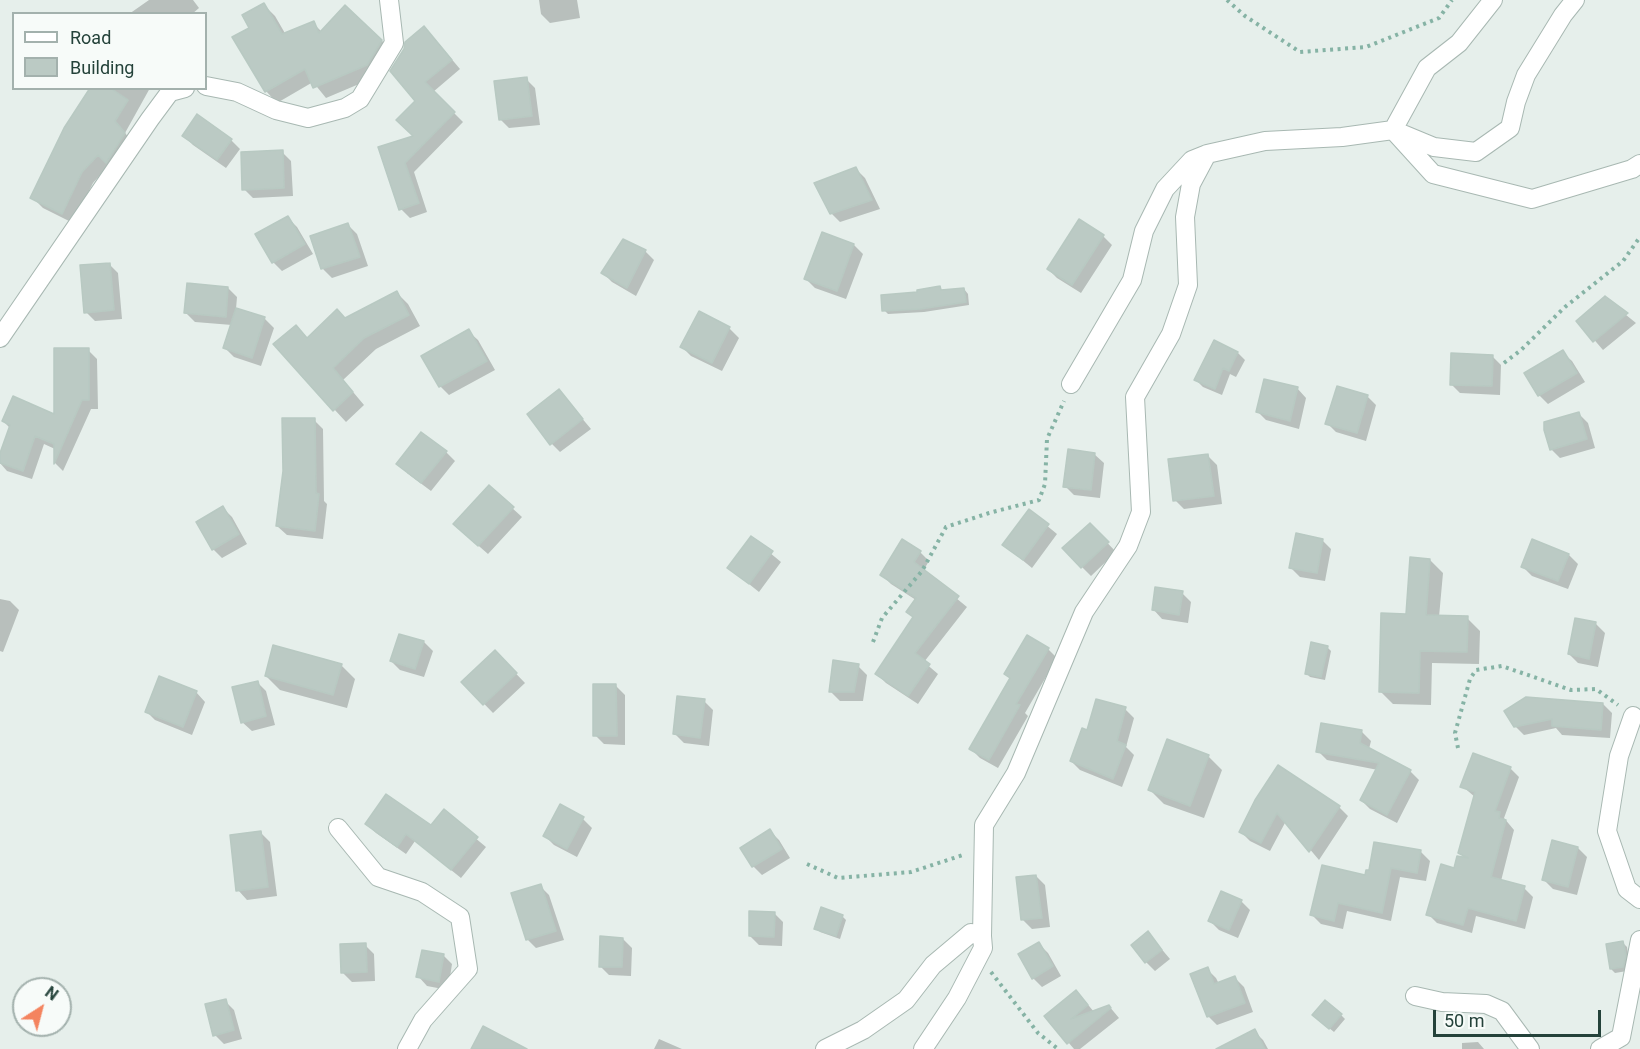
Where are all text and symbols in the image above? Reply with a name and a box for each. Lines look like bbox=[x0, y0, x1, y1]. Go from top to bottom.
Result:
legend bbox=[12, 12, 207, 90]
text: Road bbox=[70, 27, 111, 48]
text: Building bbox=[70, 57, 134, 78]
north arrow bbox=[12, 977, 72, 1037]
text: N bbox=[42, 983, 62, 1005]
scale bar bbox=[1436, 998, 1604, 1036]
text: 50 m bbox=[1444, 1010, 1484, 1031]

